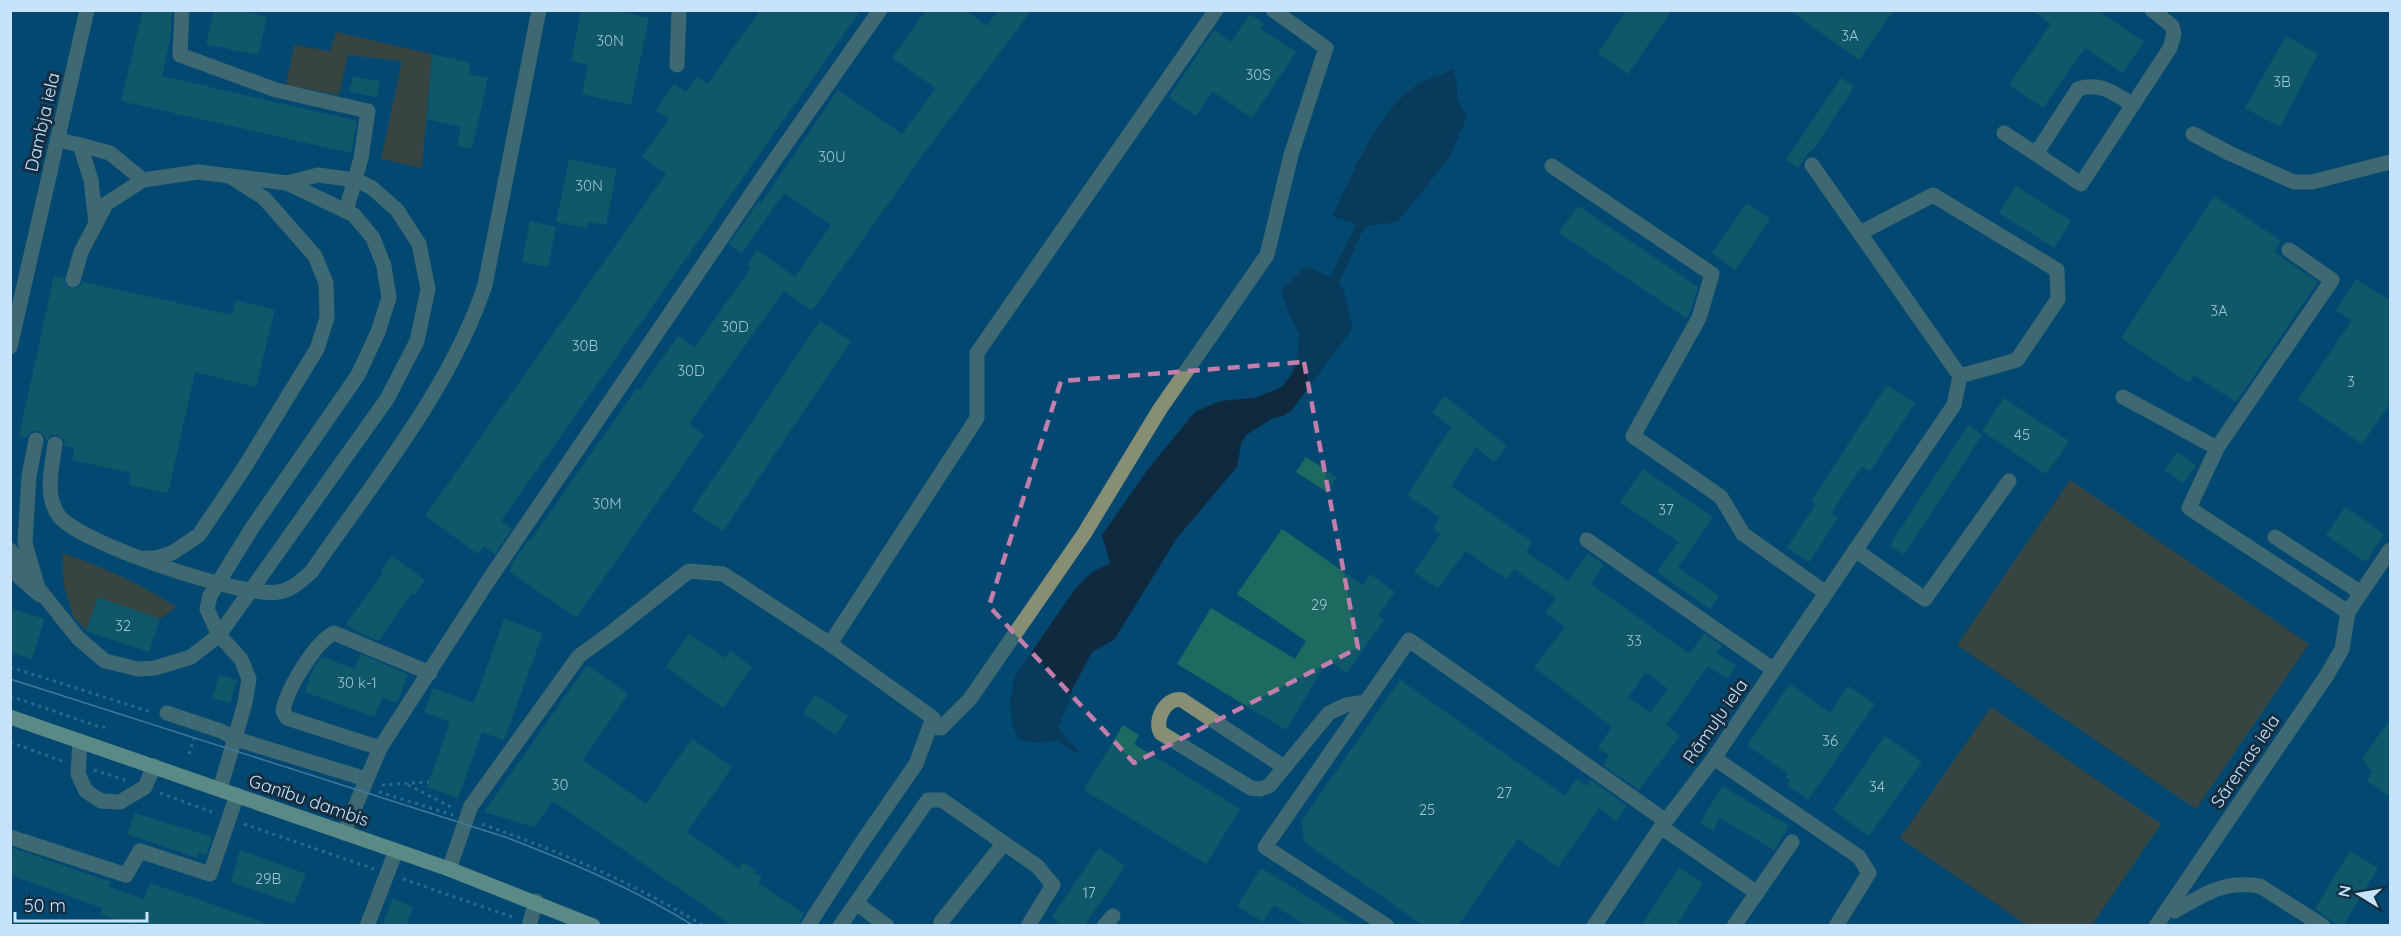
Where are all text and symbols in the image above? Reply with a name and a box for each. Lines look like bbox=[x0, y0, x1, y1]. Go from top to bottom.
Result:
house number: 3A bbox=[1841, 26, 1859, 45]
house number: 30N bbox=[596, 31, 624, 50]
house number: 30S bbox=[1245, 65, 1271, 84]
street label: Dambja iela bbox=[19, 70, 65, 174]
house number: 3B bbox=[2273, 72, 2291, 91]
house number: 30U bbox=[818, 147, 846, 166]
house number: 30N bbox=[575, 176, 603, 195]
house number: 3A bbox=[2210, 301, 2228, 320]
house number: 30D bbox=[721, 317, 749, 336]
house number: 30B bbox=[572, 336, 599, 355]
house number: 30D bbox=[677, 361, 705, 380]
house number: 3 bbox=[2347, 372, 2355, 391]
house number: 45 bbox=[2014, 425, 2030, 444]
house number: 30M bbox=[592, 494, 622, 513]
house number: 37 bbox=[1658, 500, 1674, 519]
house number: 29 bbox=[1311, 595, 1327, 614]
house number: 32 bbox=[115, 616, 131, 635]
house number: 33 bbox=[1626, 631, 1642, 650]
house number: 30 k-1 bbox=[337, 673, 377, 692]
street label: Rāmuļu iela bbox=[1677, 674, 1753, 768]
street label: Sāremas iela bbox=[2205, 710, 2285, 812]
house number: 36 bbox=[1822, 731, 1838, 750]
street label: Ganību dambis bbox=[246, 769, 372, 831]
house number: 30 bbox=[552, 775, 568, 794]
house number: 34 bbox=[1869, 777, 1885, 796]
house number: 27 bbox=[1496, 783, 1512, 802]
house number: 25 bbox=[1419, 800, 1435, 819]
north arrow bbox=[2329, 864, 2389, 924]
house number: 29B bbox=[255, 869, 281, 888]
house number: 17 bbox=[1082, 883, 1096, 902]
text: N bbox=[2333, 883, 2355, 899]
scale bar bbox=[15, 885, 147, 923]
text: 50 m bbox=[24, 894, 66, 917]

